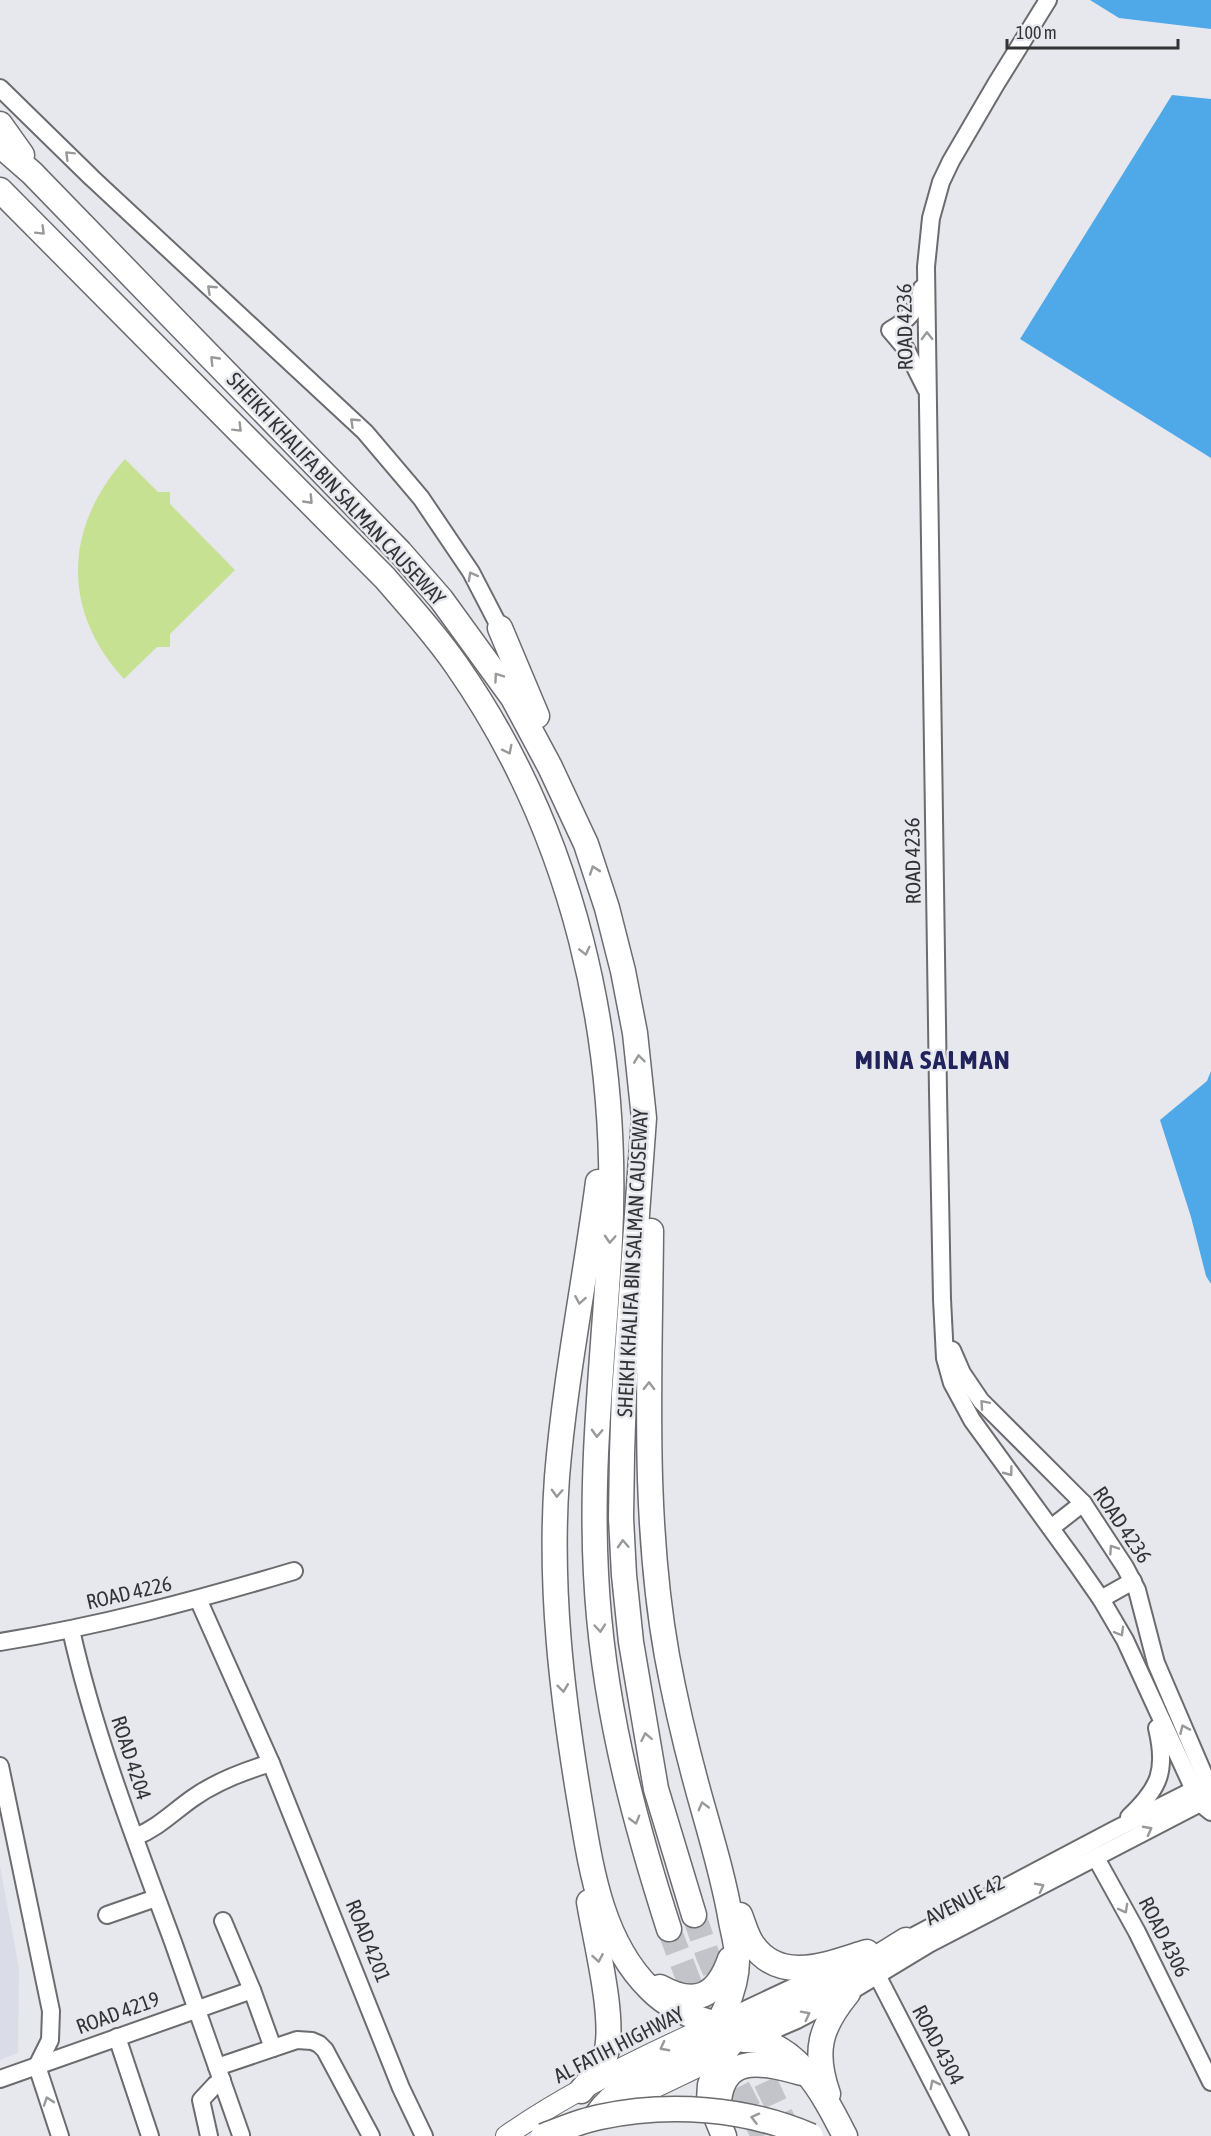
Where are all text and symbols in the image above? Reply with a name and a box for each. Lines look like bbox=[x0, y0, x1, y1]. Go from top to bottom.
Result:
scale bar bbox=[1007, 12, 1178, 50]
text: 100 m bbox=[1016, 22, 1057, 43]
one-way arrow bbox=[65, 152, 76, 163]
one-way arrow bbox=[35, 224, 45, 235]
street label: ROAD 4236 bbox=[891, 283, 917, 371]
one-way arrow bbox=[207, 285, 217, 296]
one-way arrow bbox=[921, 332, 933, 341]
one-way arrow bbox=[211, 357, 222, 368]
street label: SHEIKH KHALIFA BIN SALMAN CAUSEWAY bbox=[223, 367, 451, 610]
one-way arrow bbox=[350, 418, 360, 429]
one-way arrow bbox=[231, 421, 242, 432]
one-way arrow bbox=[302, 493, 313, 503]
one-way arrow bbox=[468, 572, 479, 582]
one-way arrow bbox=[494, 673, 505, 684]
one-way arrow bbox=[500, 744, 512, 755]
street label: ROAD 4236 bbox=[899, 817, 925, 905]
one-way arrow bbox=[589, 865, 602, 876]
one-way arrow bbox=[577, 946, 590, 956]
district label: MINA SALMAN bbox=[855, 1044, 1011, 1075]
one-way arrow bbox=[633, 1055, 646, 1064]
street label: SHEIKH KHALIFA BIN SALMAN CAUSEWAY bbox=[612, 1107, 652, 1418]
one-way arrow bbox=[603, 1234, 616, 1243]
one-way arrow bbox=[574, 1294, 587, 1304]
one-way arrow bbox=[643, 1381, 655, 1390]
one-way arrow bbox=[980, 1400, 991, 1411]
one-way arrow bbox=[590, 1429, 603, 1438]
one-way arrow bbox=[1002, 1465, 1013, 1476]
street label: ROAD 4236 bbox=[1089, 1482, 1157, 1567]
one-way arrow bbox=[550, 1488, 563, 1497]
one-way arrow bbox=[616, 1540, 629, 1549]
one-way arrow bbox=[1108, 1545, 1120, 1555]
street label: ROAD 4226 bbox=[84, 1571, 174, 1613]
one-way arrow bbox=[593, 1624, 606, 1633]
one-way arrow bbox=[1113, 1626, 1125, 1636]
one-way arrow bbox=[556, 1683, 568, 1692]
street label: ROAD 4204 bbox=[107, 1713, 157, 1803]
one-way arrow bbox=[1179, 1724, 1191, 1735]
one-way arrow bbox=[640, 1733, 653, 1743]
one-way arrow bbox=[697, 1801, 710, 1811]
one-way arrow bbox=[628, 1814, 640, 1825]
one-way arrow bbox=[1142, 1826, 1152, 1837]
street label: AVENUE 42 bbox=[921, 1869, 1008, 1929]
one-way arrow bbox=[1033, 1883, 1044, 1894]
street label: ROAD 4306 bbox=[1134, 1892, 1195, 1981]
street label: ROAD 4201 bbox=[342, 1896, 396, 1985]
one-way arrow bbox=[1117, 1903, 1128, 1913]
one-way arrow bbox=[592, 1953, 604, 1962]
street label: ROAD 4219 bbox=[73, 1986, 163, 2038]
street label: AL FATIH HIGHWAY bbox=[550, 2001, 688, 2087]
street label: ROAD 4304 bbox=[908, 2001, 970, 2089]
one-way arrow bbox=[800, 2011, 811, 2022]
one-way arrow bbox=[659, 2040, 670, 2052]
one-way arrow bbox=[929, 2079, 941, 2090]
one-way arrow bbox=[43, 2096, 55, 2107]
one-way arrow bbox=[751, 2112, 761, 2125]

